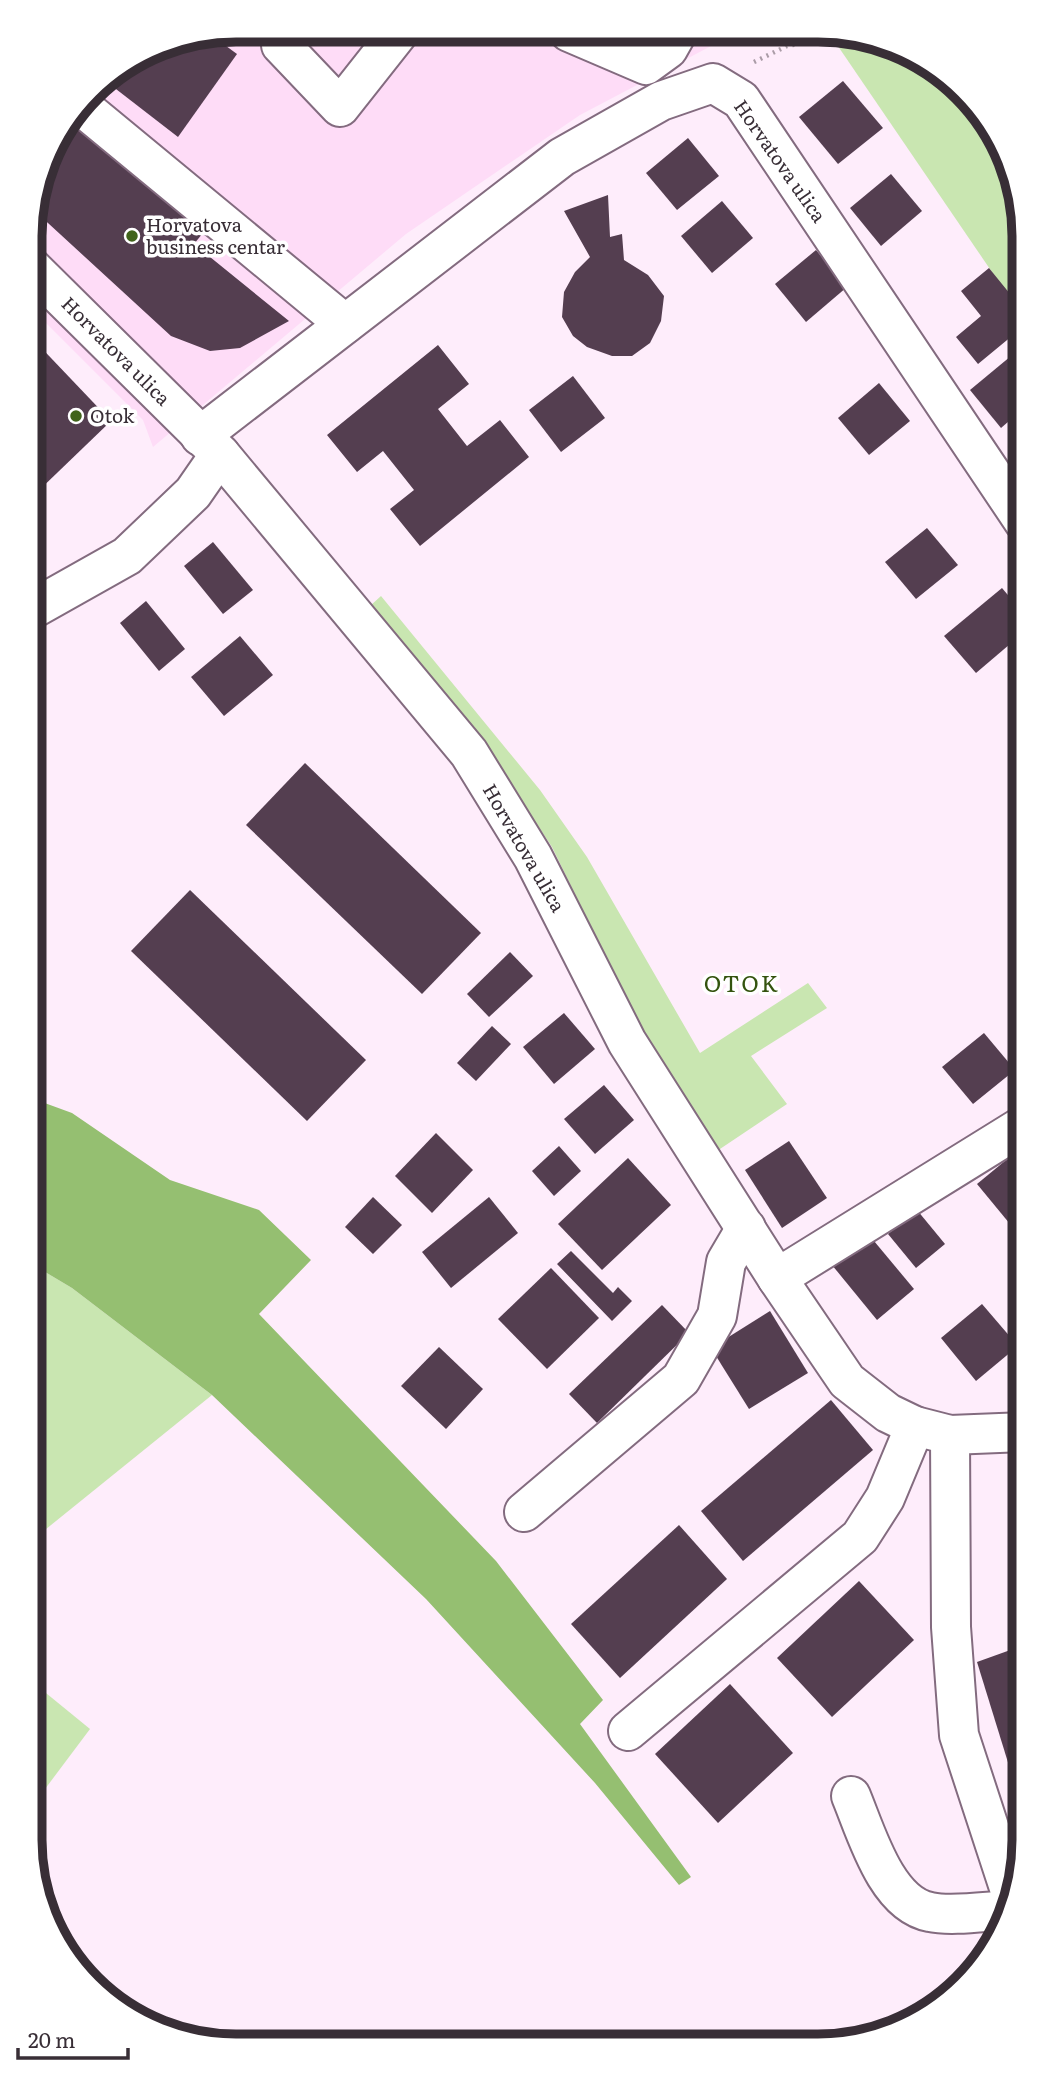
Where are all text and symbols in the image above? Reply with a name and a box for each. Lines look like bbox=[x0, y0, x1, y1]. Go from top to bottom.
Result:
street label: Horvatova ulica bbox=[728, 93, 834, 228]
place label: Horvatova business centar bbox=[146, 210, 285, 260]
marker: Horvatova business centar bbox=[124, 228, 140, 244]
street label: Horvatova ulica bbox=[56, 289, 178, 412]
place label: Otok bbox=[90, 401, 135, 429]
marker: Otok bbox=[68, 408, 84, 424]
street label: Horvatova ulica bbox=[477, 778, 573, 918]
district label: OTOK bbox=[704, 965, 780, 999]
scale bar bbox=[18, 2016, 128, 2060]
text: 20 m bbox=[28, 2023, 75, 2054]

